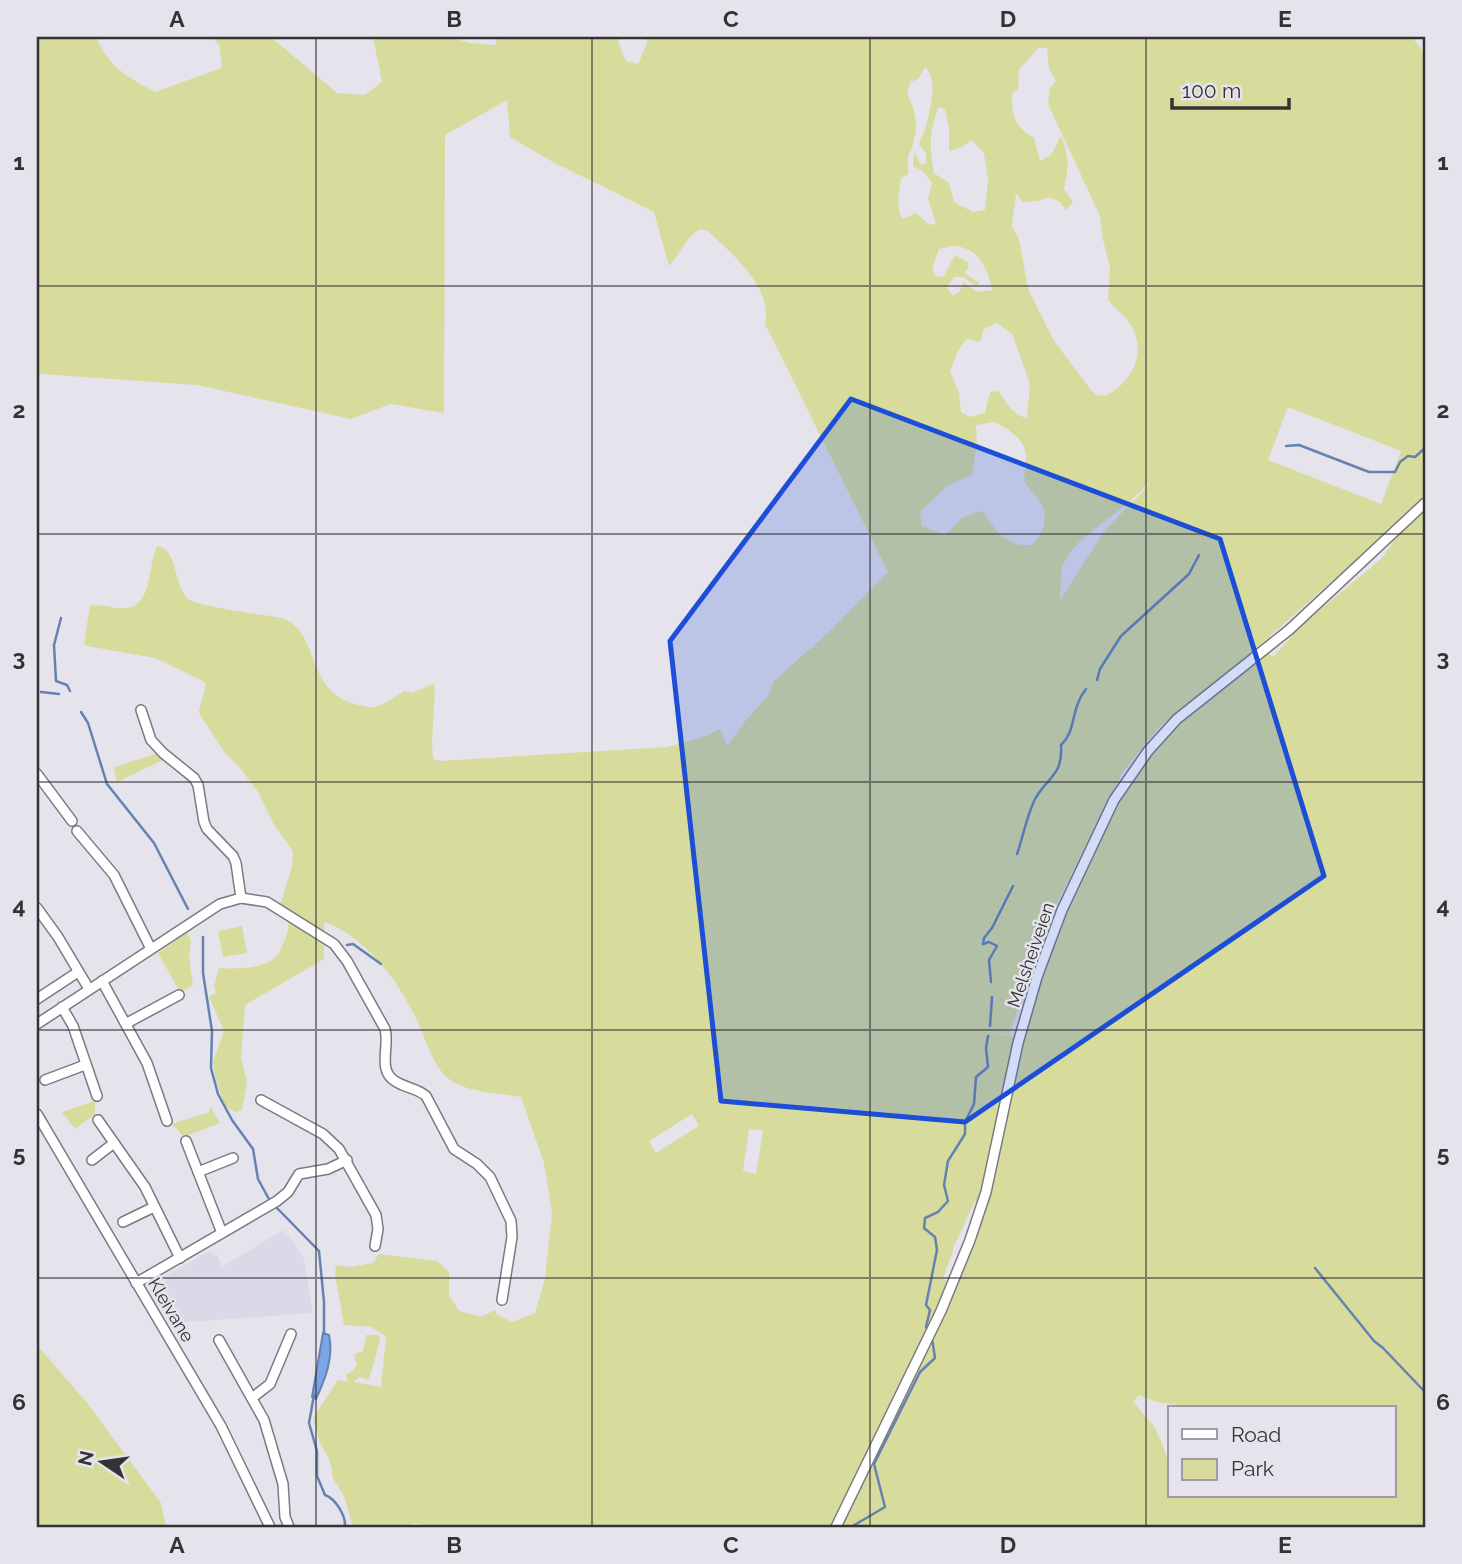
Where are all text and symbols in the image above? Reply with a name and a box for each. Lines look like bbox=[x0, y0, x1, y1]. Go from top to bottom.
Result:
text: A bbox=[169, 5, 185, 32]
text: B bbox=[446, 5, 462, 32]
text: C bbox=[723, 5, 739, 32]
text: D bbox=[1000, 5, 1016, 32]
text: E bbox=[1278, 5, 1292, 32]
scale bar bbox=[1172, 66, 1289, 110]
text: 100 m bbox=[1182, 78, 1241, 103]
text: 1 bbox=[13, 148, 25, 175]
text: 1 bbox=[1437, 148, 1449, 175]
text: 2 bbox=[13, 396, 25, 423]
text: 2 bbox=[1437, 396, 1449, 423]
text: 3 bbox=[13, 644, 25, 671]
text: 3 bbox=[1437, 644, 1449, 671]
text: 4 bbox=[12, 892, 26, 919]
text: 4 bbox=[1436, 892, 1450, 919]
street label: Melsheiveien bbox=[1003, 900, 1058, 1010]
text: 5 bbox=[13, 1140, 26, 1167]
text: 5 bbox=[1437, 1140, 1450, 1167]
street label: Kleivane bbox=[144, 1274, 199, 1346]
text: 6 bbox=[12, 1388, 26, 1415]
text: 6 bbox=[1436, 1388, 1450, 1415]
legend bbox=[1168, 1406, 1396, 1498]
text: Road bbox=[1231, 1422, 1281, 1447]
north arrow bbox=[66, 1428, 136, 1498]
text: N bbox=[73, 1449, 98, 1468]
text: Park bbox=[1231, 1456, 1274, 1481]
text: A bbox=[169, 1531, 185, 1558]
text: B bbox=[446, 1531, 462, 1558]
text: C bbox=[723, 1531, 739, 1558]
text: D bbox=[1000, 1531, 1016, 1558]
text: E bbox=[1278, 1531, 1292, 1558]

